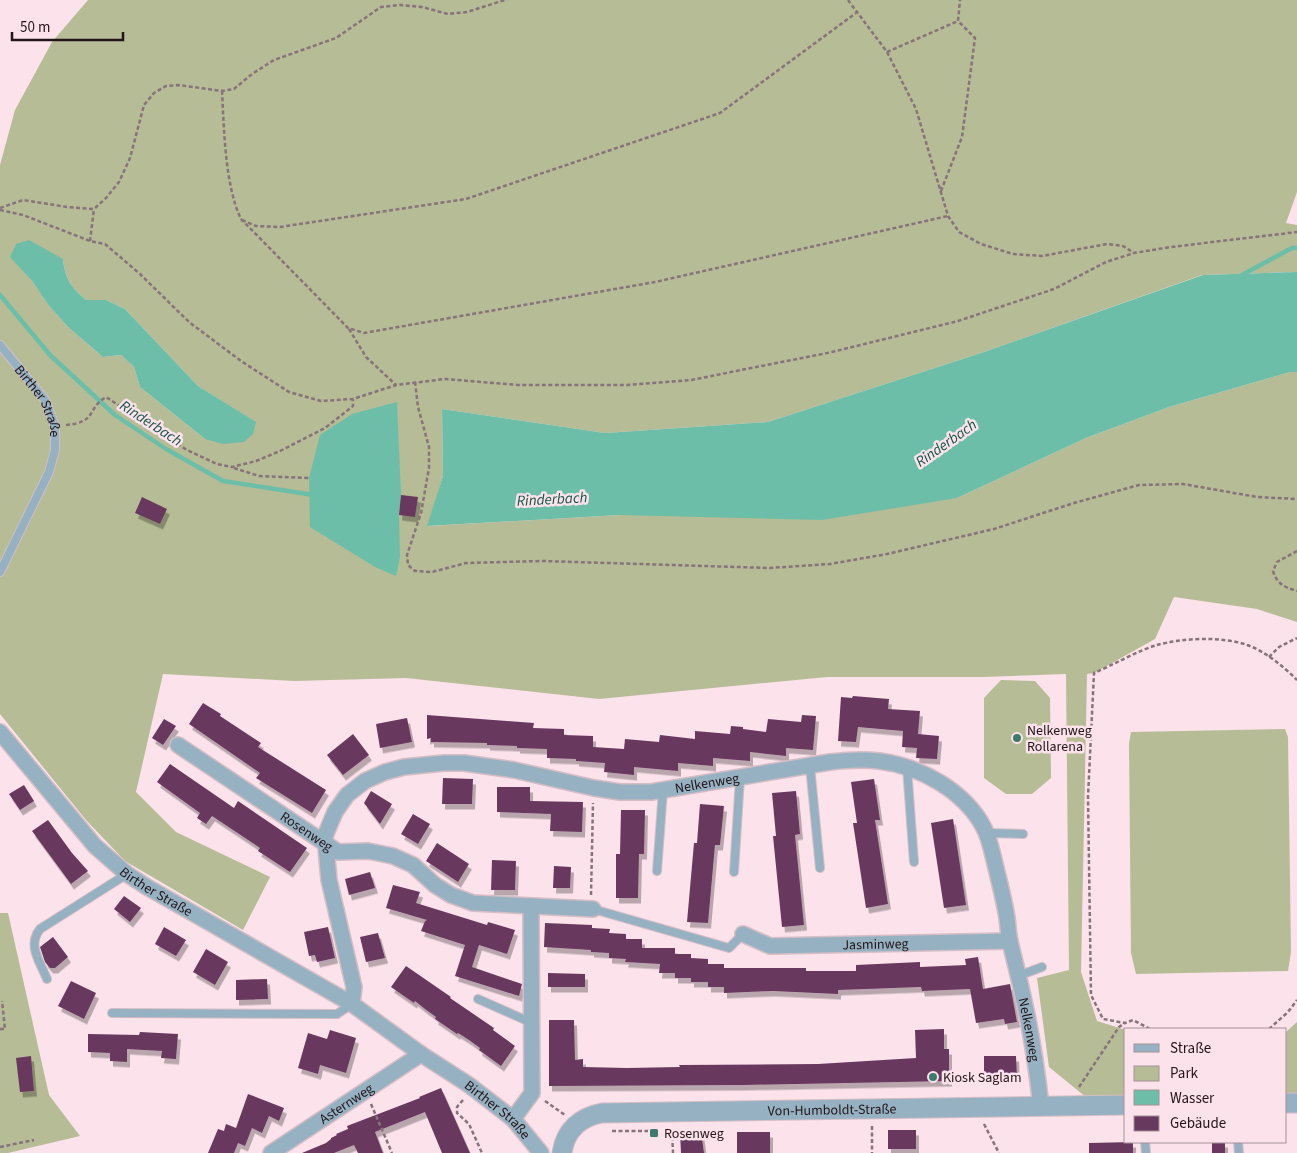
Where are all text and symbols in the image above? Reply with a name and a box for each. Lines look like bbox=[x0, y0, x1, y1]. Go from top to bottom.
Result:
scale bar bbox=[12, 10, 124, 42]
text: 50 m bbox=[20, 17, 50, 38]
street label: Birther Straße bbox=[9, 361, 64, 437]
water label: Rinderbach bbox=[115, 395, 186, 452]
water label: Rinderbach bbox=[911, 414, 981, 472]
water label: Rinderbach bbox=[516, 487, 588, 512]
place label: Nelkenweg Rollarena bbox=[1027, 721, 1092, 757]
marker: Nelkenweg Rollarena bbox=[1011, 732, 1023, 744]
street label: Nelkenweg bbox=[673, 768, 741, 799]
street label: Rosenweg bbox=[276, 807, 337, 857]
street label: Birther Straße bbox=[115, 863, 196, 922]
street label: Jasminweg bbox=[842, 934, 909, 955]
street label: Nelkenweg bbox=[1013, 996, 1044, 1063]
legend bbox=[1124, 1028, 1287, 1143]
text: Straße bbox=[1170, 1038, 1211, 1059]
text: Park bbox=[1170, 1063, 1199, 1084]
place label: Kiosk Saglam bbox=[943, 1068, 1022, 1088]
marker: Kiosk Saglam bbox=[927, 1071, 939, 1083]
street label: Birther Straße bbox=[460, 1076, 535, 1144]
street label: Asternweg bbox=[316, 1079, 378, 1130]
text: Wasser bbox=[1170, 1088, 1215, 1109]
street label: Von-Humboldt-Straße bbox=[768, 1100, 897, 1121]
text: Gebäude bbox=[1170, 1113, 1226, 1134]
place label: Rosenweg bbox=[664, 1124, 724, 1144]
marker: Rosenweg bbox=[648, 1127, 660, 1139]

